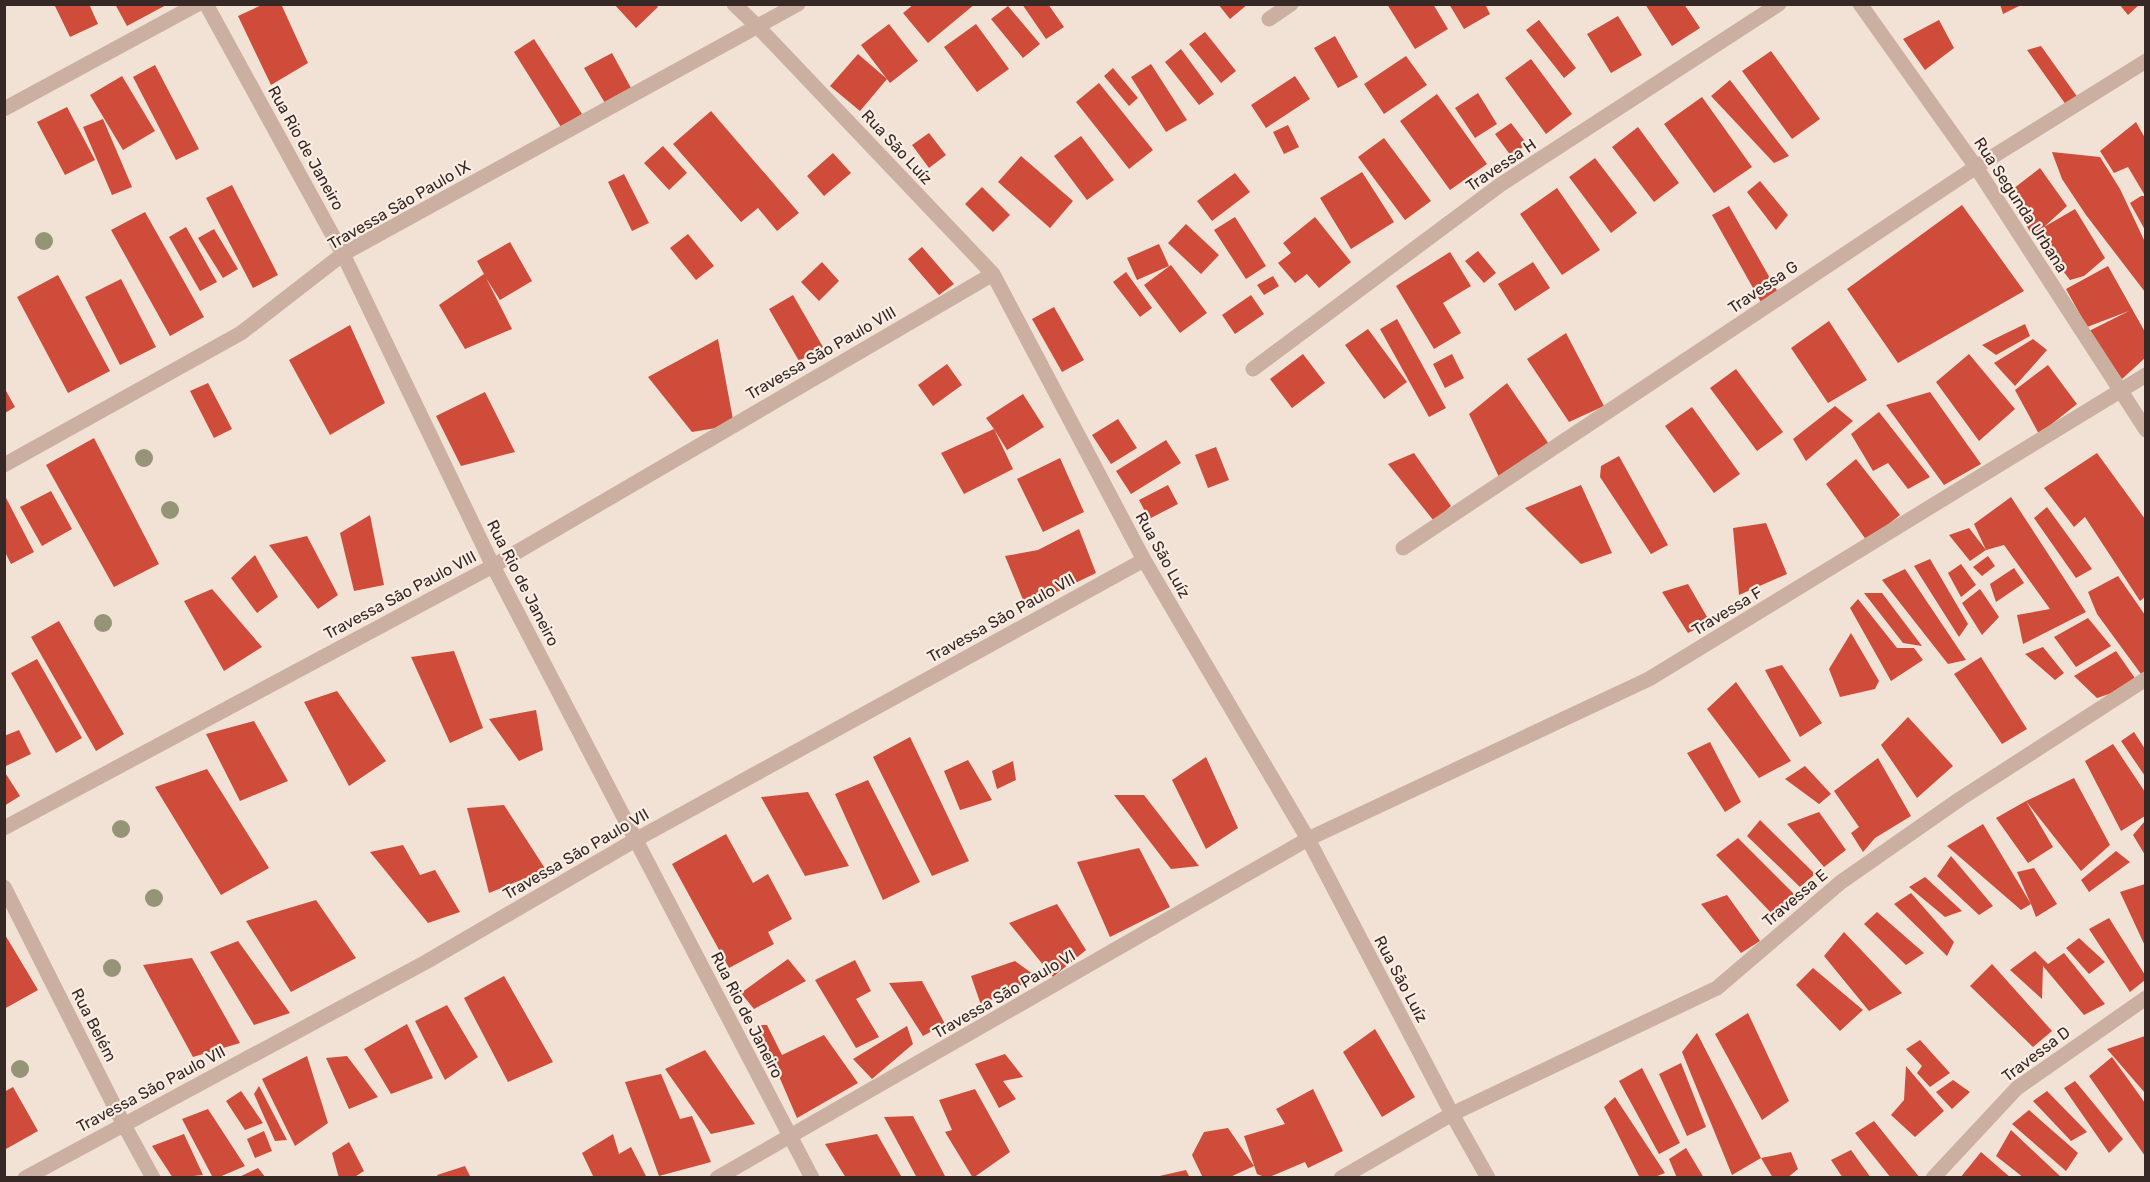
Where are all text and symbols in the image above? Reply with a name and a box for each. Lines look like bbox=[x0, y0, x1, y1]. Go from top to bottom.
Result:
street label: Rua Rio de Janeiro bbox=[264, 82, 348, 214]
street label: Rua São Luíz bbox=[858, 106, 936, 188]
street label: Rua Segunda Urbana bbox=[1970, 134, 2072, 276]
street label: Travessa H bbox=[1462, 135, 1540, 195]
street label: Travessa São Paulo IX bbox=[324, 156, 474, 254]
street label: Travessa G bbox=[1724, 257, 1802, 317]
street label: Travessa São Paulo VIII bbox=[743, 302, 899, 404]
street label: Rua São Luíz bbox=[1132, 509, 1194, 601]
street label: Rua Rio de Janeiro bbox=[483, 517, 563, 649]
street label: Travessa São Paulo VIII bbox=[321, 547, 479, 643]
street label: Travessa São Paulo VII bbox=[924, 570, 1078, 666]
street label: Travessa F bbox=[1688, 583, 1766, 639]
street label: Travessa São Paulo VII bbox=[500, 804, 652, 904]
street label: Travessa E bbox=[1759, 865, 1831, 931]
street label: Rua São Luíz bbox=[1370, 933, 1432, 1025]
street label: Travessa São Paulo VI bbox=[930, 946, 1078, 1042]
street label: Rua Rio de Janeiro bbox=[707, 949, 787, 1081]
street label: Rua Belém bbox=[67, 985, 121, 1065]
street label: Travessa D bbox=[1998, 1022, 2074, 1086]
street label: Travessa São Paulo VII bbox=[74, 1042, 228, 1136]

